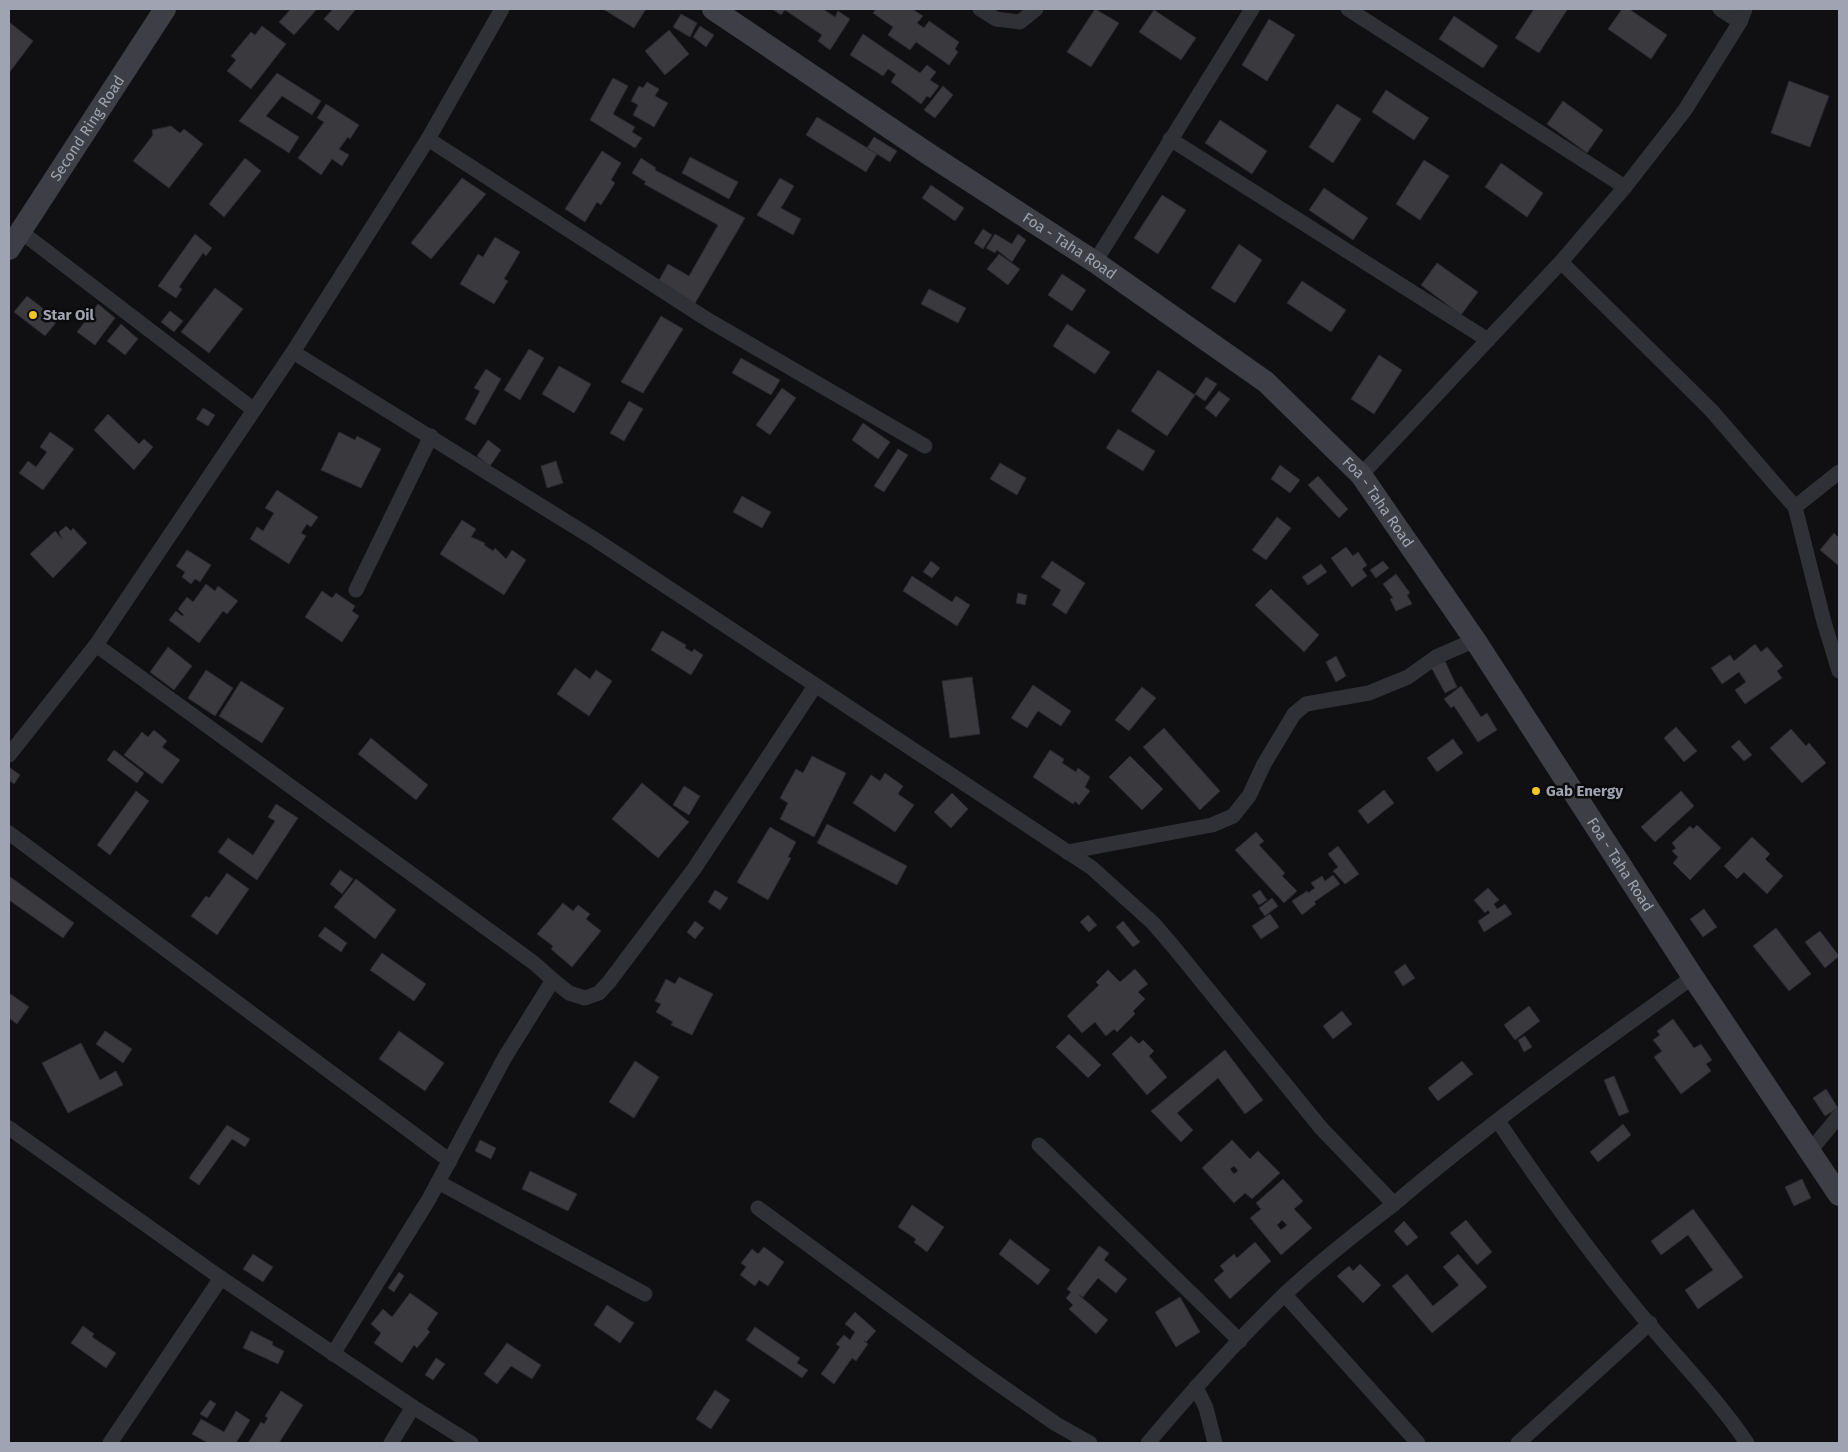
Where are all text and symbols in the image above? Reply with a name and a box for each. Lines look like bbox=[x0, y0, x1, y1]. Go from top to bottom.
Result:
street label: Second Ring Road bbox=[47, 72, 128, 184]
street label: Foa - Taha Road bbox=[1019, 209, 1120, 283]
place label: Star Oil bbox=[43, 306, 95, 324]
marker: Star Oil bbox=[27, 309, 39, 321]
street label: Foa - Taha Road bbox=[1339, 453, 1417, 551]
place label: Gab Energy bbox=[1546, 782, 1623, 800]
marker: Gab Energy bbox=[1530, 785, 1542, 797]
street label: Foa - Taha Road bbox=[1583, 814, 1657, 915]

